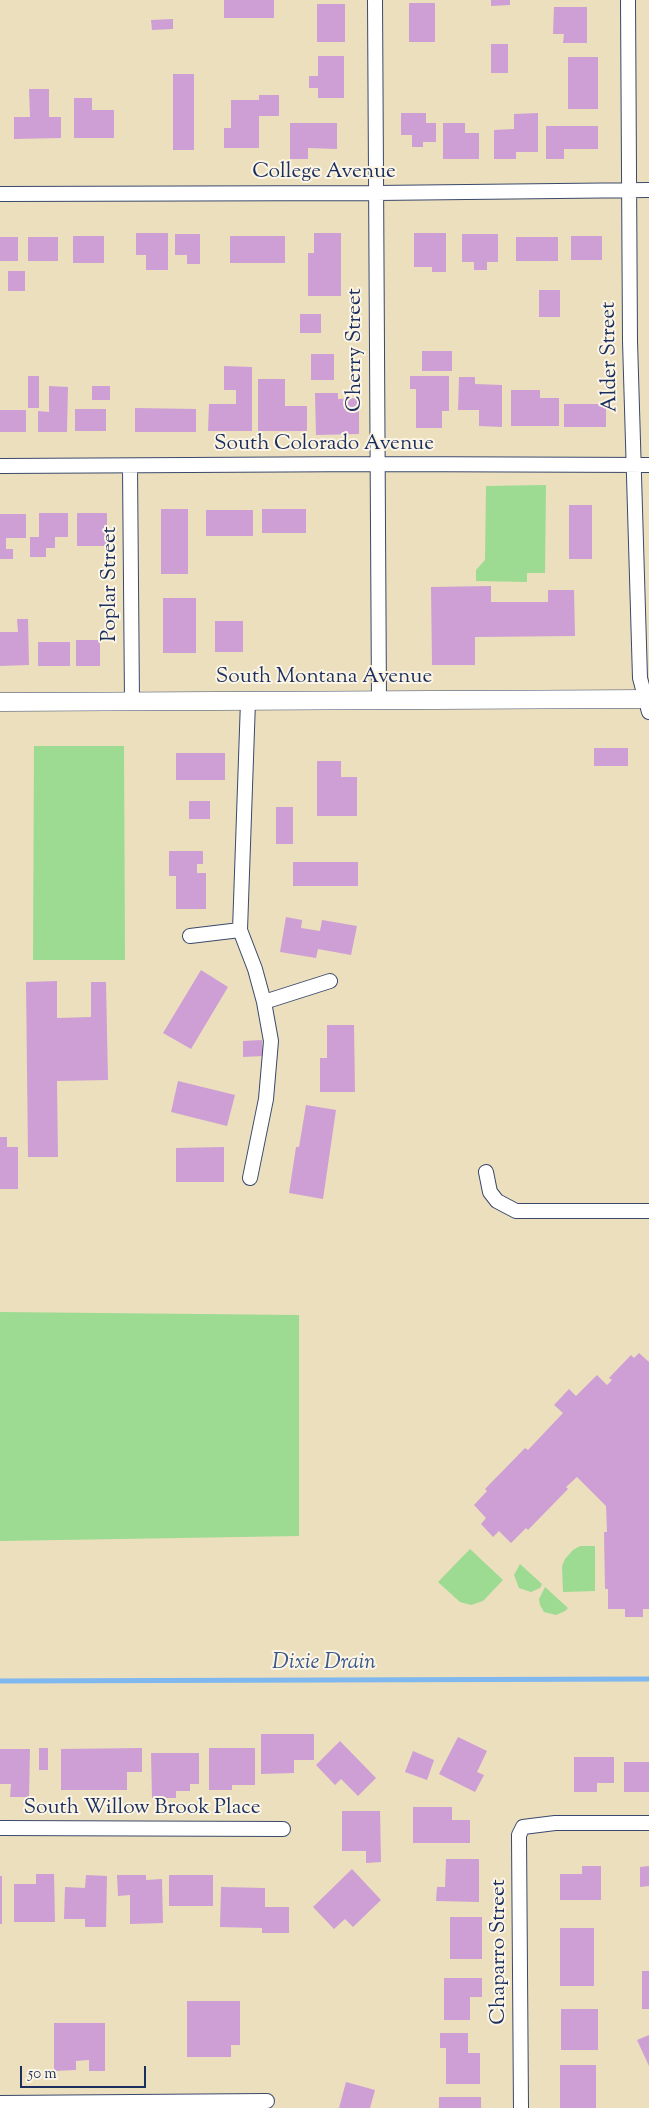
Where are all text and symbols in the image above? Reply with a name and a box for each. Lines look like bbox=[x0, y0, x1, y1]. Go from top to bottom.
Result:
street label: College Avenue bbox=[252, 160, 396, 186]
street label: Cherry Street bbox=[343, 288, 369, 412]
street label: Alder Street bbox=[597, 301, 625, 413]
street label: South Colorado Avenue bbox=[214, 432, 434, 458]
street label: Poplar Street bbox=[98, 526, 124, 642]
street label: South Montana Avenue bbox=[216, 665, 432, 691]
water label: Dixie Drain bbox=[272, 1651, 376, 1677]
street label: South Willow Brook Place bbox=[24, 1796, 260, 1822]
street label: Chaparro Street bbox=[487, 1879, 513, 2025]
scale bar bbox=[22, 2056, 149, 2088]
text: 50 m bbox=[28, 2064, 57, 2085]

